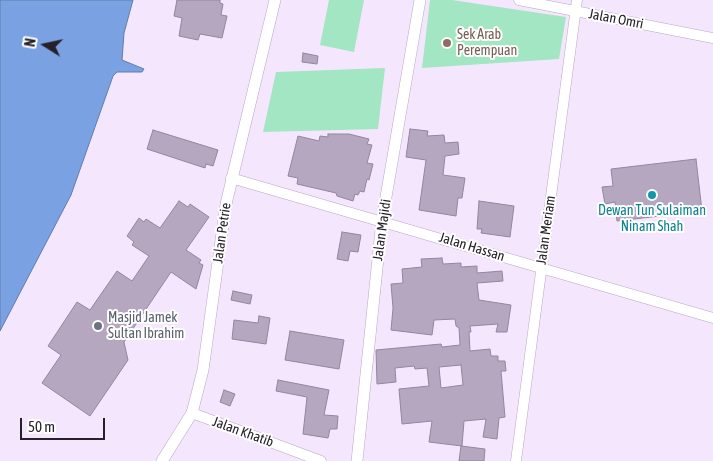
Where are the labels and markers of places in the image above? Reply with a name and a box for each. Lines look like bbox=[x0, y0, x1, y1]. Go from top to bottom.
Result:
place label: Sek Arab Perempuan bbox=[457, 27, 517, 59]
marker: Sek Arab Perempuan bbox=[441, 37, 453, 49]
marker: Dewan Tun Sulaiman Ninam Shah bbox=[646, 189, 658, 201]
place label: Dewan Tun Sulaiman Ninam Shah bbox=[598, 203, 706, 236]
place label: Masjid Jamek Sultan Ibrahim bbox=[108, 310, 184, 342]
marker: Masjid Jamek Sultan Ibrahim bbox=[92, 320, 104, 332]

